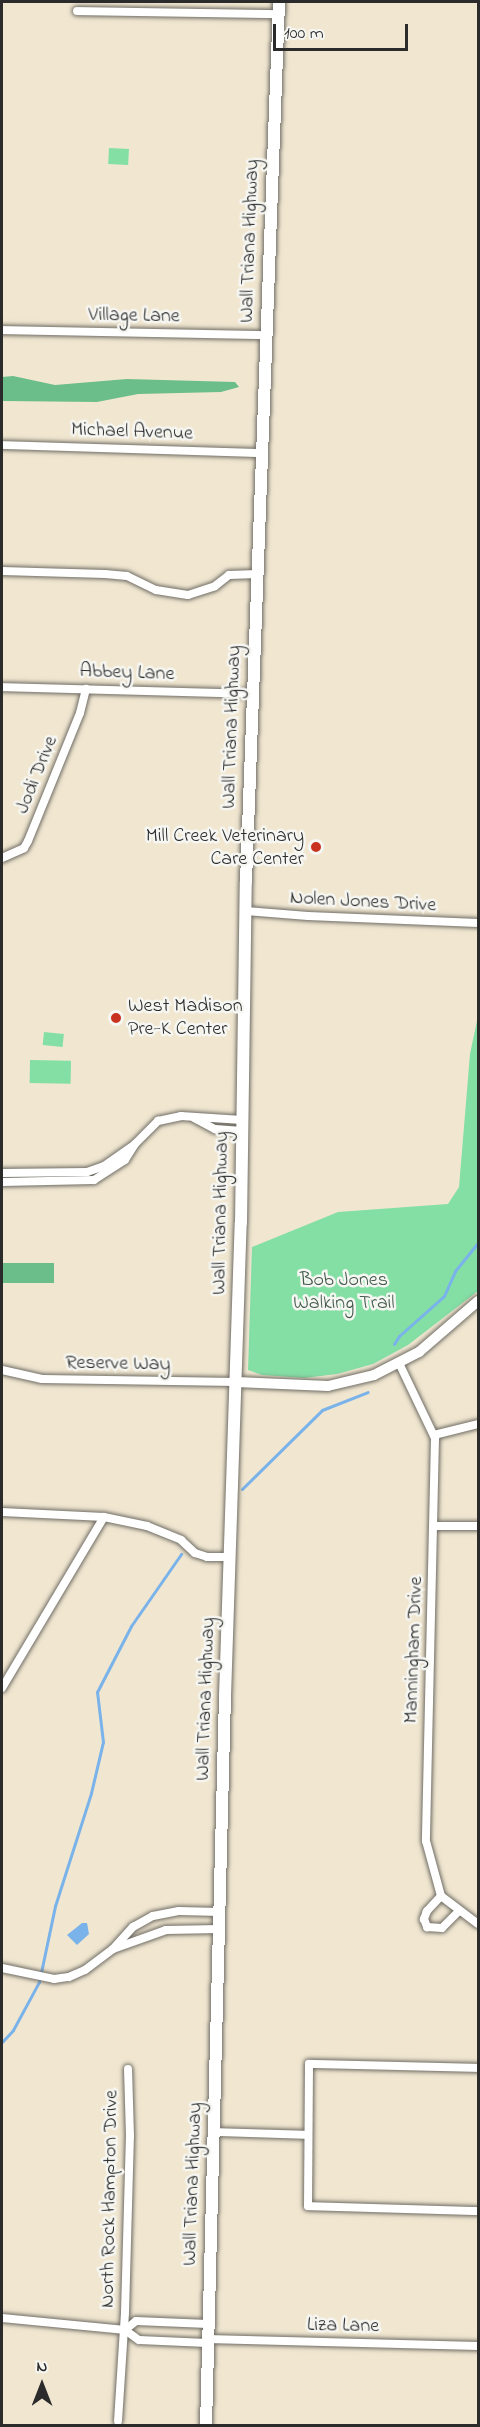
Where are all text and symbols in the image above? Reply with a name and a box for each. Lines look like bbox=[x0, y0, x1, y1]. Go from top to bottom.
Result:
scale bar bbox=[276, 12, 411, 50]
text: 100 m bbox=[284, 21, 324, 47]
street label: Wall Triana Highway bbox=[235, 159, 265, 323]
street label: Village Lane bbox=[88, 303, 180, 329]
street label: Michael Avenue bbox=[71, 418, 193, 446]
street label: Wall Triana Highway bbox=[217, 645, 247, 809]
street label: Abbey Lane bbox=[79, 659, 175, 687]
street label: Jodi Drive bbox=[11, 733, 63, 817]
place label: Mill Creek Veterinary Care Center bbox=[146, 824, 304, 871]
marker: Mill Creek Veterinary Care Center bbox=[309, 840, 323, 854]
street label: Nolen Jones Drive bbox=[289, 886, 437, 918]
place label: West Madison Pre-K Center bbox=[128, 994, 243, 1041]
marker: West Madison Pre-K Center bbox=[109, 1011, 123, 1025]
street label: Wall Triana Highway bbox=[208, 1131, 234, 1295]
park label: Bob Jones Walking Trail bbox=[293, 1269, 395, 1316]
street label: Reserve Way bbox=[65, 1351, 171, 1377]
street label: Manningham Drive bbox=[399, 1576, 429, 1724]
street label: Wall Triana Highway bbox=[191, 1617, 221, 1781]
street label: North Rock Hampton Drive bbox=[96, 2090, 124, 2308]
street label: Wall Triana Highway bbox=[178, 2102, 208, 2266]
street label: Liza Lane bbox=[307, 2313, 379, 2339]
north arrow bbox=[12, 2355, 72, 2415]
text: N bbox=[37, 2355, 47, 2379]

